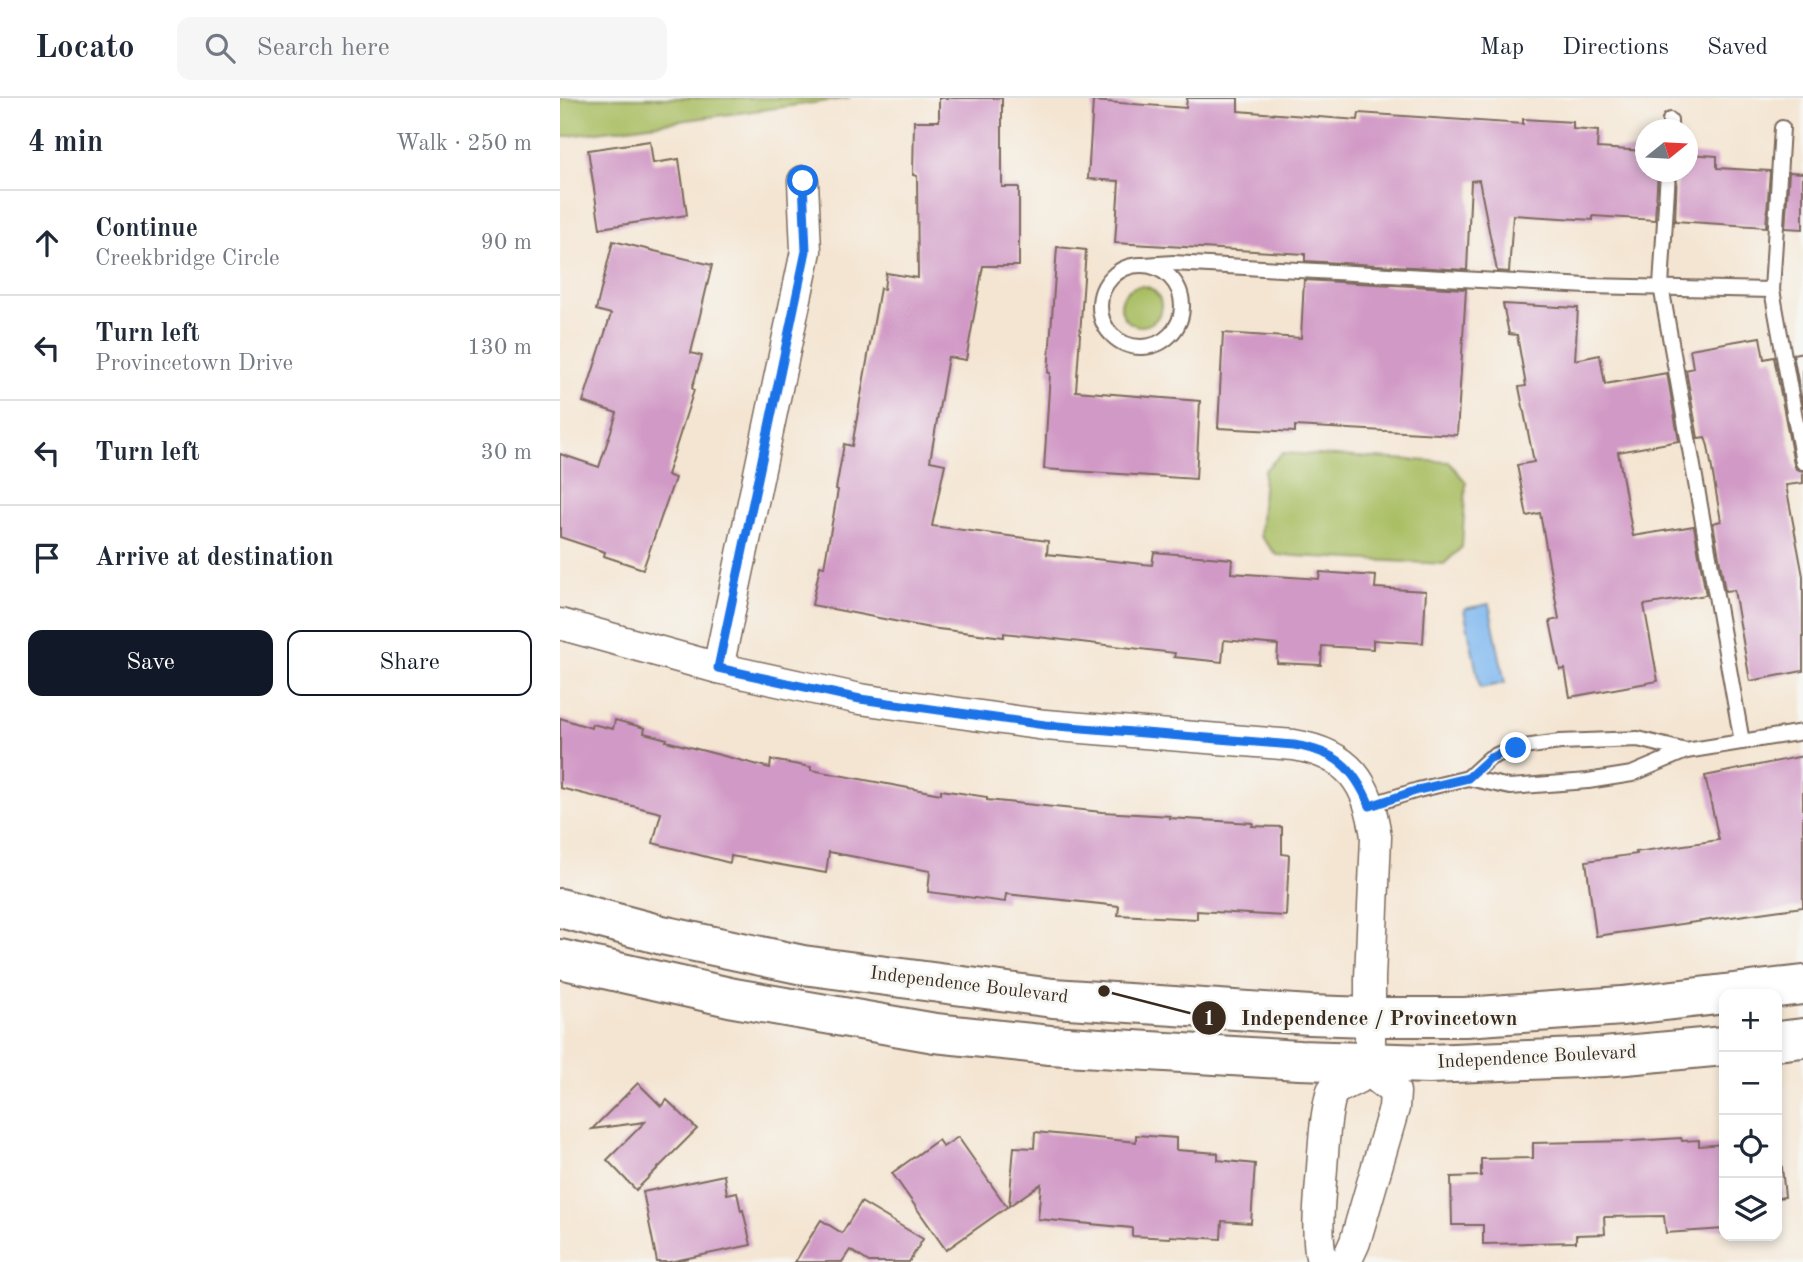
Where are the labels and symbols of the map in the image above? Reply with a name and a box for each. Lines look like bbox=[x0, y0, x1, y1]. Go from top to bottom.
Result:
north arrow bbox=[1635, 119, 1698, 182]
route start bbox=[787, 165, 818, 196]
route end bbox=[1500, 732, 1531, 763]
street label: Independence Boulevard bbox=[869, 964, 1069, 1008]
callout: Independence / Provincetown bbox=[1191, 997, 1531, 1039]
text: 1 bbox=[1203, 1009, 1215, 1030]
text: Independence / Provincetown bbox=[1241, 1009, 1517, 1030]
street label: Independence Boulevard bbox=[1437, 1043, 1637, 1073]

